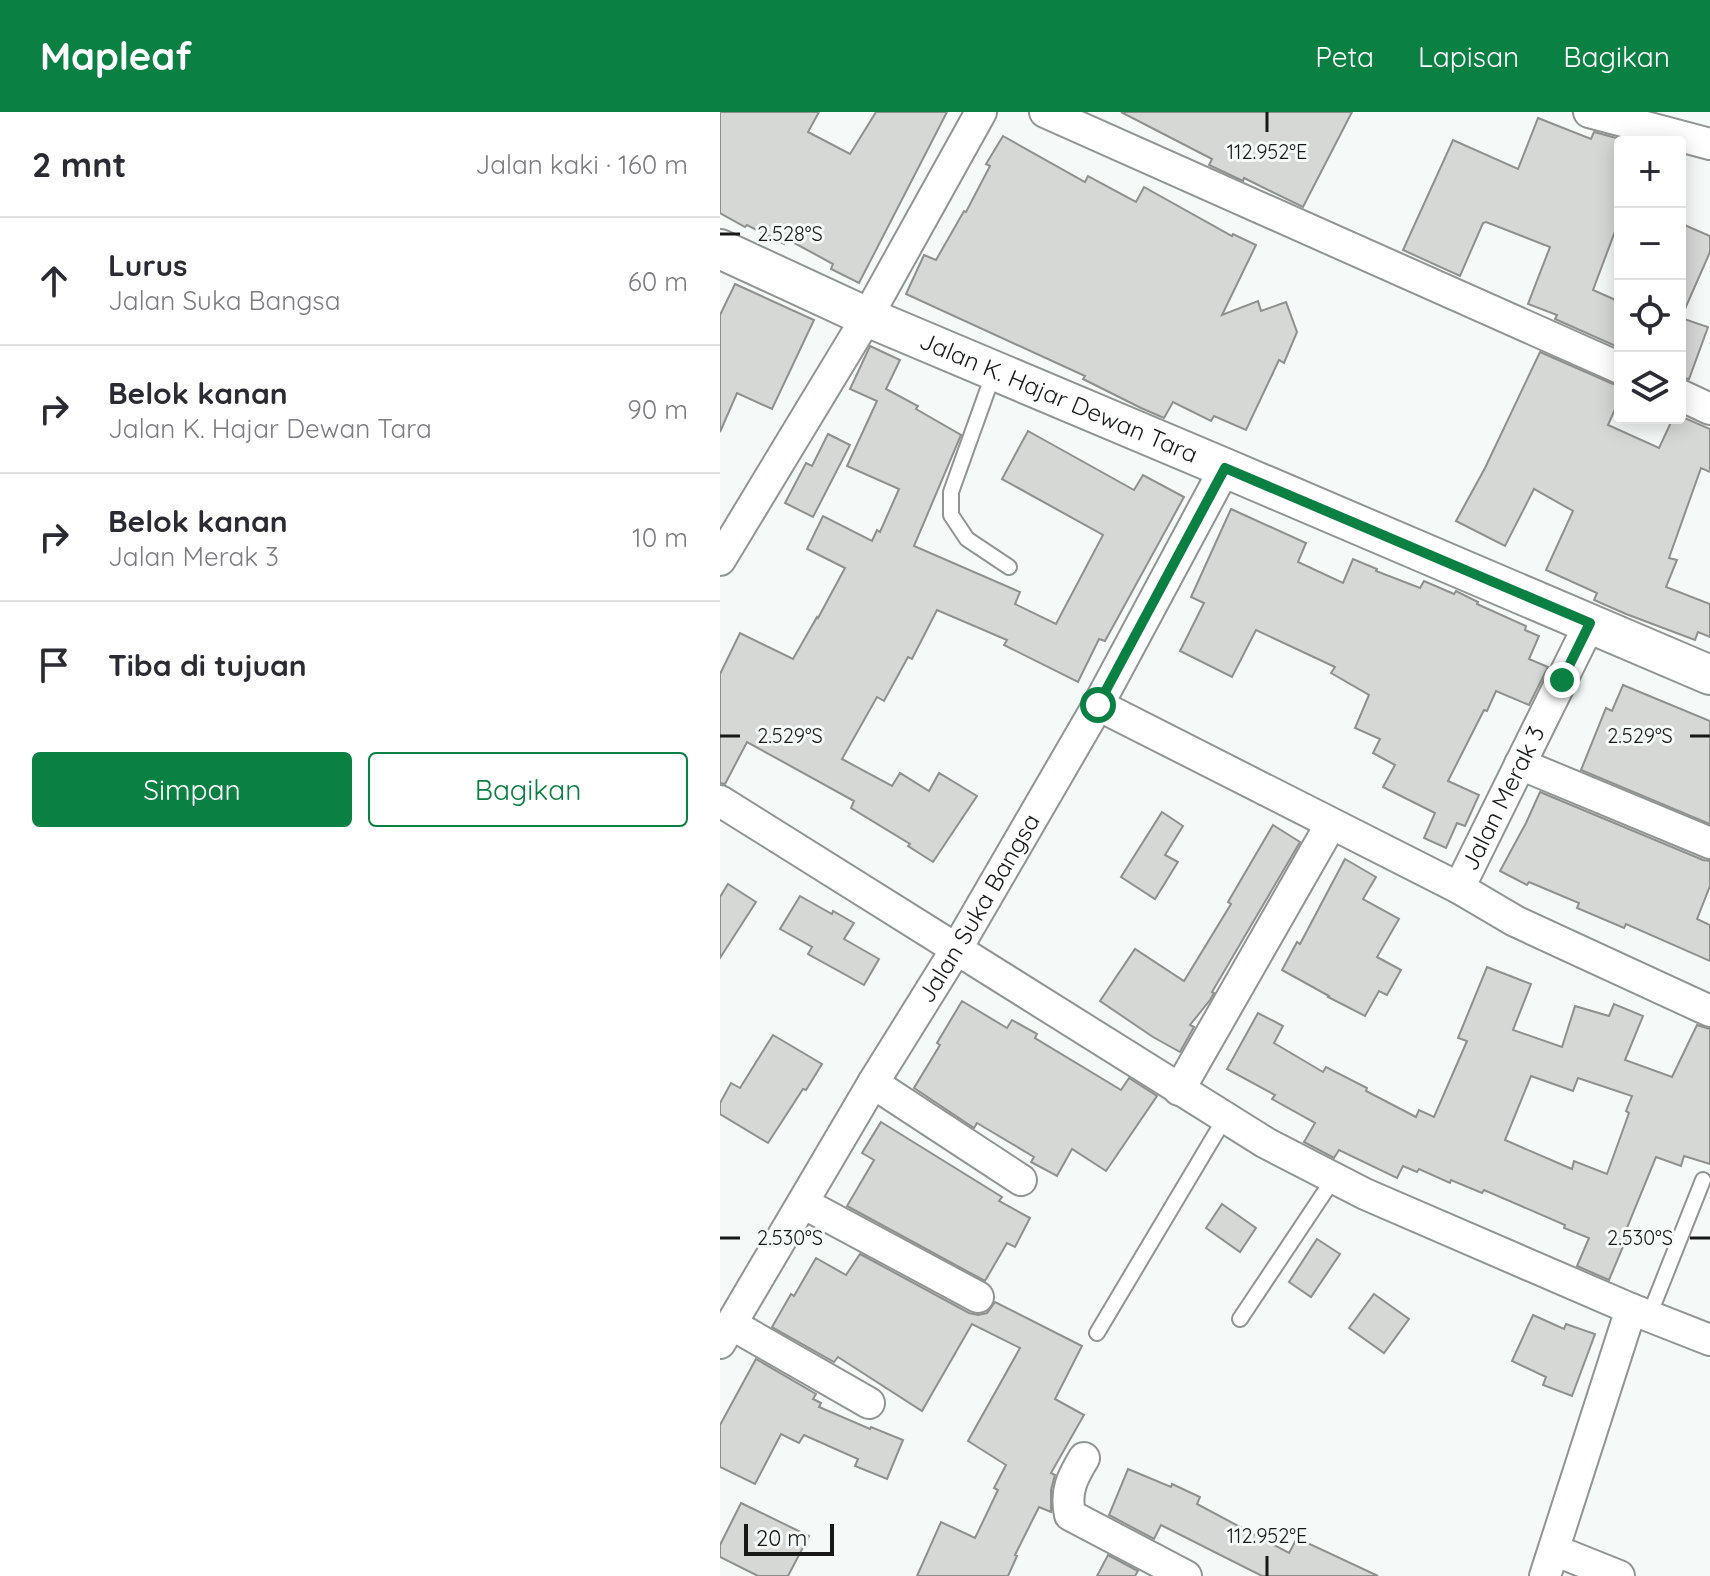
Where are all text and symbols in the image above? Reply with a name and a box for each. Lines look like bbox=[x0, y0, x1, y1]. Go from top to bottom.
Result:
text: Mapleaf bbox=[40, 32, 192, 80]
text: Peta bbox=[1315, 39, 1374, 74]
text: Lapisan bbox=[1418, 39, 1519, 74]
text: Bagikan bbox=[1563, 39, 1670, 74]
map controls bbox=[1614, 136, 1686, 424]
button: + bbox=[1614, 136, 1686, 208]
text: 112.952°E bbox=[1227, 139, 1307, 164]
text: 2 mnt bbox=[32, 143, 126, 186]
text: Jalan kaki · 160 m bbox=[475, 148, 688, 181]
button: − bbox=[1614, 208, 1686, 280]
text: 2.528°S bbox=[757, 221, 823, 246]
text: Lurus bbox=[108, 246, 188, 284]
icon: ahead bbox=[32, 259, 76, 303]
text: 60 m bbox=[628, 265, 688, 298]
button: locate bbox=[1614, 280, 1686, 352]
text: Jalan Suka Bangsa bbox=[108, 284, 340, 317]
street label: Jalan K. Hajar Dewan Tara bbox=[916, 325, 1203, 469]
button: layers bbox=[1614, 352, 1686, 424]
text: Belok kanan bbox=[108, 374, 288, 412]
icon: right bbox=[32, 387, 76, 431]
text: 90 m bbox=[627, 393, 688, 426]
text: Jalan K. Hajar Dewan Tara bbox=[108, 412, 432, 445]
text: Belok kanan bbox=[108, 502, 288, 540]
icon: right bbox=[32, 515, 76, 559]
text: 10 m bbox=[632, 521, 688, 554]
text: Jalan Merak 3 bbox=[108, 540, 279, 573]
icon: arrive bbox=[32, 643, 76, 687]
text: Tiba di tujuan bbox=[108, 646, 307, 684]
route end bbox=[1544, 662, 1580, 698]
route start bbox=[1080, 687, 1116, 723]
street label: Jalan Merak 3 bbox=[1454, 721, 1551, 875]
text: 2.529°S bbox=[757, 723, 823, 748]
text: 2.529°S bbox=[1607, 723, 1673, 748]
button: Simpan bbox=[32, 752, 352, 827]
button: Bagikan bbox=[368, 752, 688, 827]
street label: Jalan Suka Bangsa bbox=[911, 808, 1046, 1008]
text: 2.530°S bbox=[757, 1225, 823, 1250]
text: 2.530°S bbox=[1607, 1225, 1673, 1250]
scale bar bbox=[744, 1520, 834, 1556]
text: 112.952°E bbox=[1227, 1523, 1307, 1548]
text: 20 m bbox=[756, 1524, 807, 1552]

